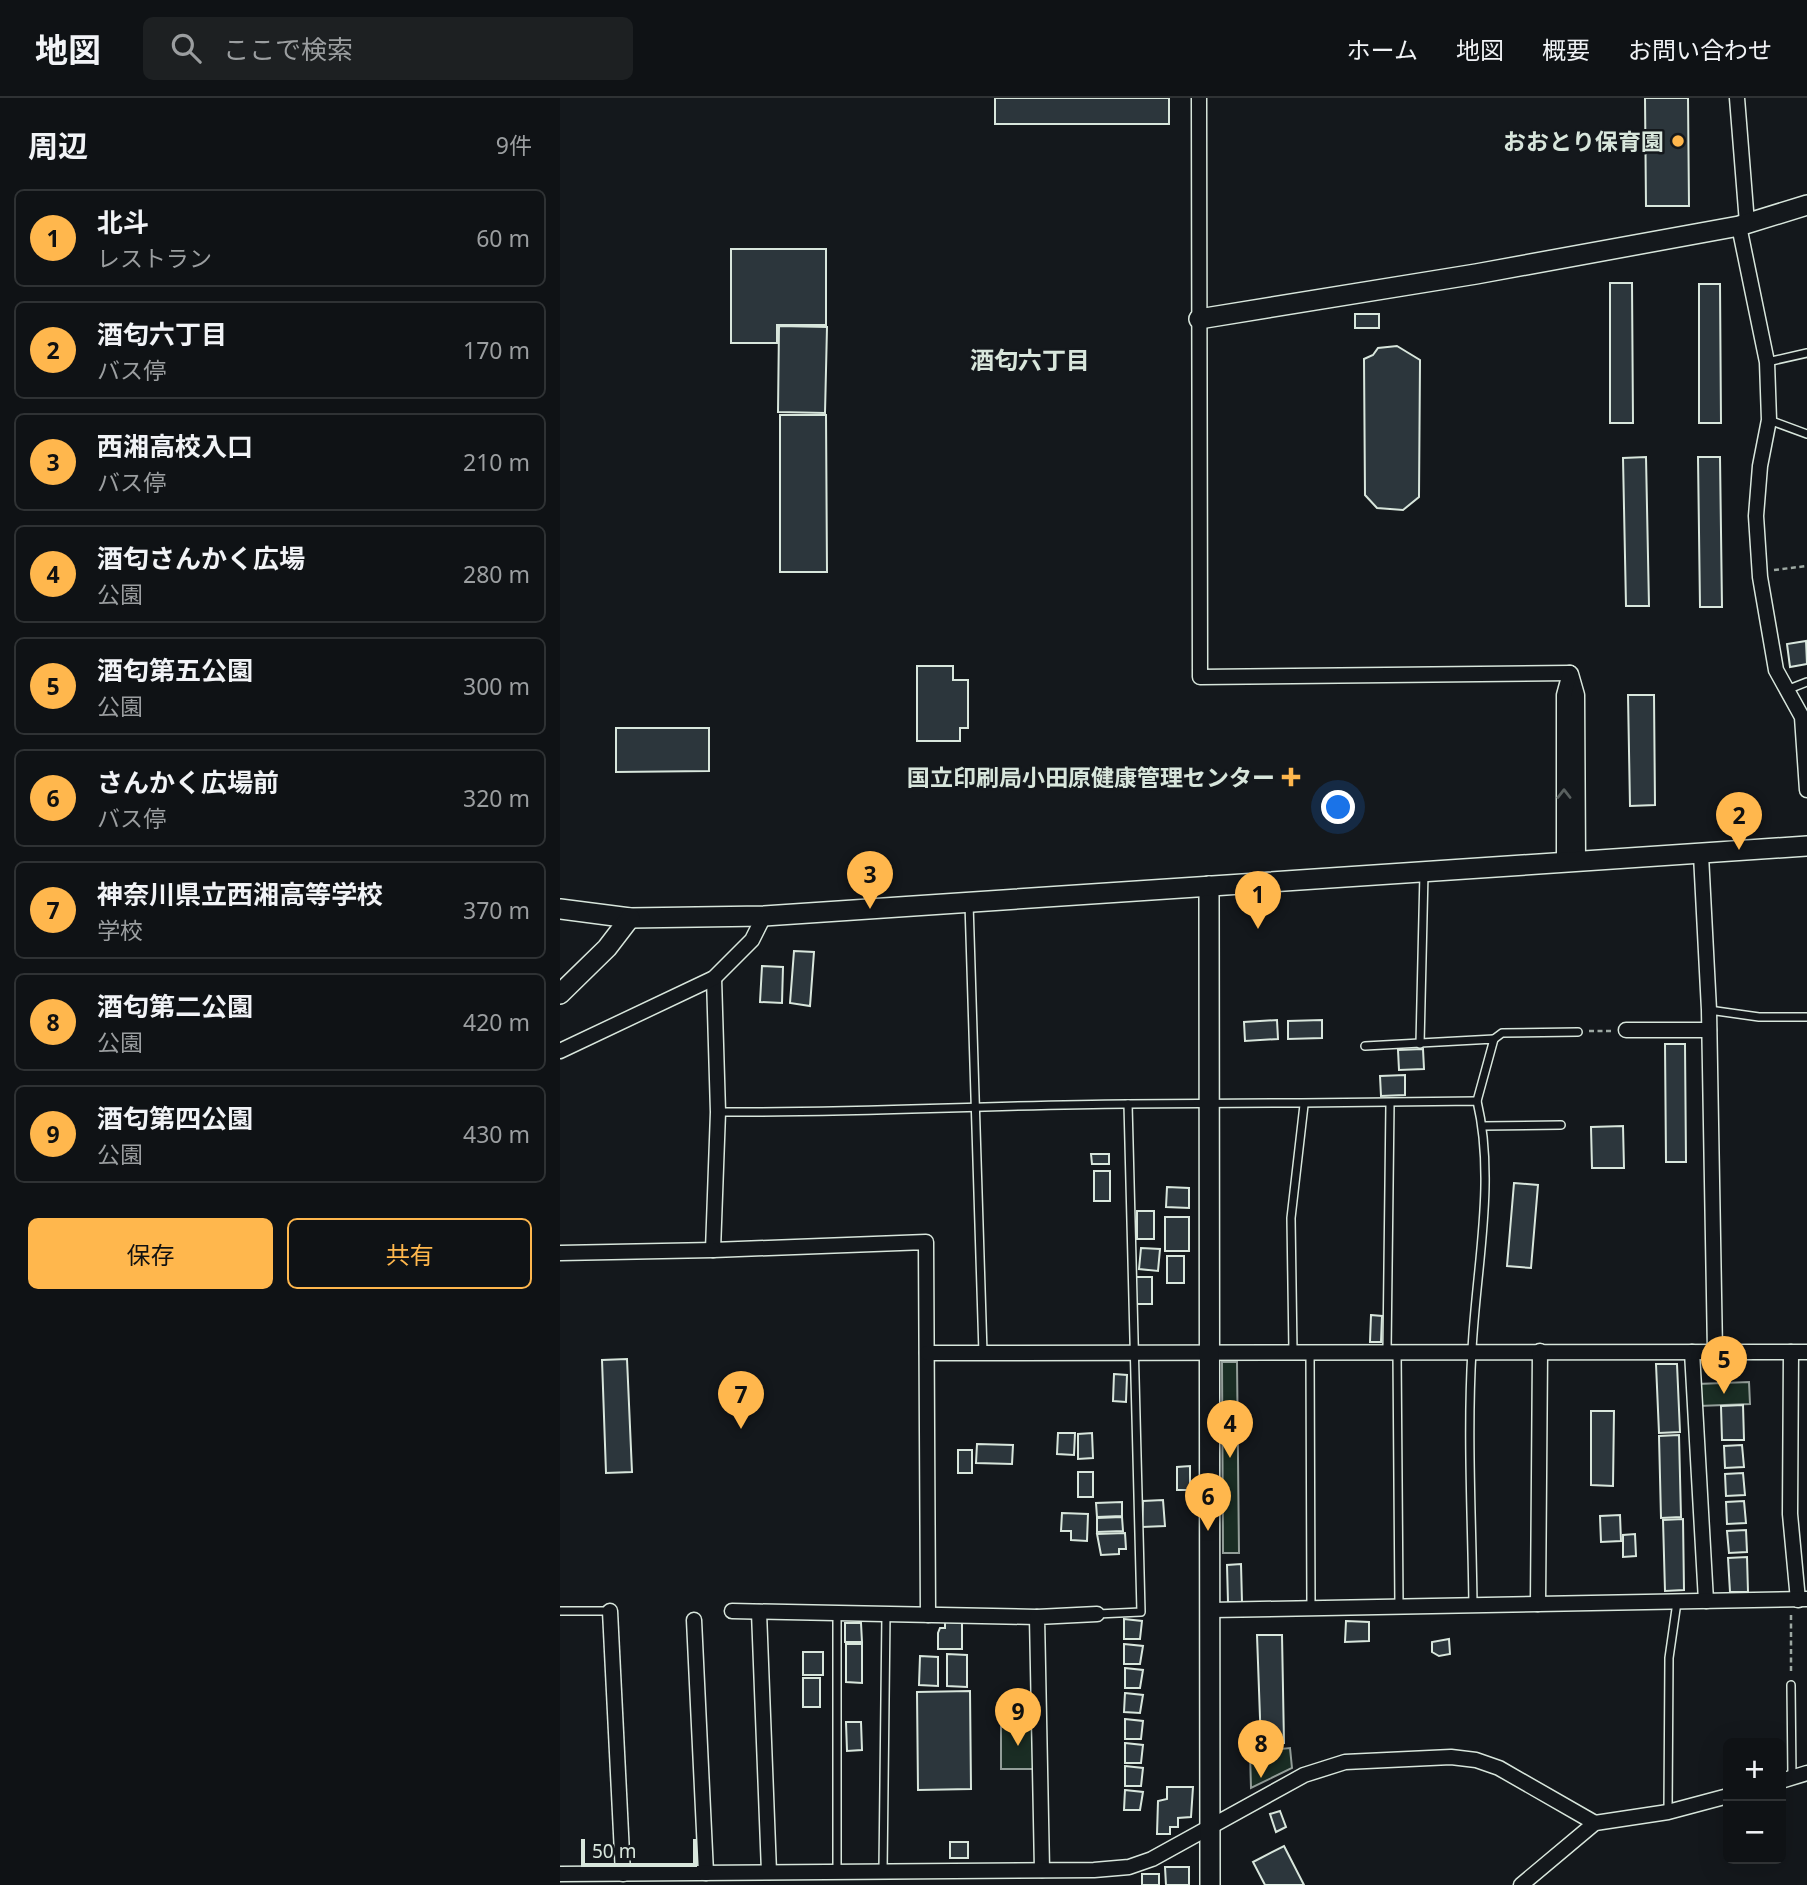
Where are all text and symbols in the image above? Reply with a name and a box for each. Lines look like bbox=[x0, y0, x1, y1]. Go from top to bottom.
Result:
search box bbox=[143, 17, 633, 80]
text: 地図 bbox=[35, 27, 101, 72]
icon: search bbox=[167, 29, 205, 67]
text: ここで検索 bbox=[223, 31, 353, 67]
text: ホーム bbox=[1347, 33, 1418, 66]
text: 地図 bbox=[1456, 33, 1504, 66]
text: 概要 bbox=[1542, 33, 1590, 66]
text: お問い合わせ bbox=[1628, 33, 1772, 66]
text: 周辺 bbox=[28, 125, 88, 166]
place label: おおとり保育園 bbox=[1503, 125, 1664, 157]
text: 9件 bbox=[496, 129, 532, 161]
marker: おおとり保育園 bbox=[1670, 133, 1686, 149]
text: 北斗 bbox=[97, 204, 149, 240]
text: 1 bbox=[46, 222, 60, 254]
text: 60 m bbox=[476, 222, 530, 254]
text: レストラン bbox=[97, 242, 212, 274]
text: 酒匂六丁目 bbox=[97, 316, 227, 352]
text: 2 bbox=[46, 334, 60, 366]
text: 170 m bbox=[463, 334, 530, 366]
district label: 酒匂六丁目 bbox=[970, 343, 1090, 376]
text: バス停 bbox=[97, 354, 166, 386]
text: 西湘高校入口 bbox=[97, 428, 253, 464]
text: 3 bbox=[46, 446, 60, 478]
text: 210 m bbox=[463, 446, 530, 478]
text: バス停 bbox=[97, 466, 166, 498]
text: 酒匂さんかく広場 bbox=[97, 540, 305, 576]
text: 4 bbox=[46, 558, 60, 590]
text: 280 m bbox=[463, 558, 530, 590]
text: 公園 bbox=[97, 578, 143, 610]
text: 酒匂第五公園 bbox=[97, 652, 253, 688]
text: 5 bbox=[46, 670, 60, 702]
text: 300 m bbox=[463, 670, 530, 702]
text: 公園 bbox=[97, 690, 143, 722]
place label: 国立印刷局小田原健康管理センター bbox=[907, 761, 1275, 793]
text: さんかく広場前 bbox=[97, 764, 279, 800]
marker: 国立印刷局小田原健康管理センター bbox=[1281, 767, 1301, 787]
text: 6 bbox=[46, 782, 60, 814]
text: 320 m bbox=[463, 782, 530, 814]
one-way arrow bbox=[1556, 789, 1572, 799]
your location bbox=[1321, 790, 1355, 824]
pin: 2 bbox=[1716, 792, 1762, 850]
text: バス停 bbox=[97, 802, 166, 834]
pin: 3 bbox=[847, 851, 893, 909]
pin: 1 bbox=[1235, 871, 1281, 929]
text: 神奈川県立西湘高等学校 bbox=[97, 876, 383, 912]
text: 7 bbox=[46, 894, 60, 926]
text: 370 m bbox=[463, 894, 530, 926]
text: 学校 bbox=[97, 914, 143, 946]
text: 酒匂第二公園 bbox=[97, 988, 253, 1024]
text: 8 bbox=[46, 1006, 60, 1038]
text: 420 m bbox=[463, 1006, 530, 1038]
text: 公園 bbox=[97, 1026, 143, 1058]
text: 酒匂第四公園 bbox=[97, 1100, 253, 1136]
text: 9 bbox=[46, 1118, 60, 1150]
text: 430 m bbox=[463, 1118, 530, 1150]
text: 公園 bbox=[97, 1138, 143, 1170]
button: 保存 bbox=[28, 1218, 273, 1289]
button: 共有 bbox=[287, 1218, 532, 1289]
pin: 5 bbox=[1701, 1336, 1747, 1394]
pin: 7 bbox=[718, 1371, 764, 1429]
pin: 4 bbox=[1207, 1400, 1253, 1458]
pin: 6 bbox=[1185, 1473, 1231, 1531]
pin: 9 bbox=[995, 1688, 1041, 1746]
pin: 8 bbox=[1238, 1720, 1284, 1778]
map controls bbox=[1723, 1738, 1786, 1864]
button: + bbox=[1723, 1738, 1786, 1801]
button: − bbox=[1723, 1801, 1786, 1864]
scale bar bbox=[581, 1836, 696, 1868]
text: 50 m bbox=[592, 1838, 636, 1864]

